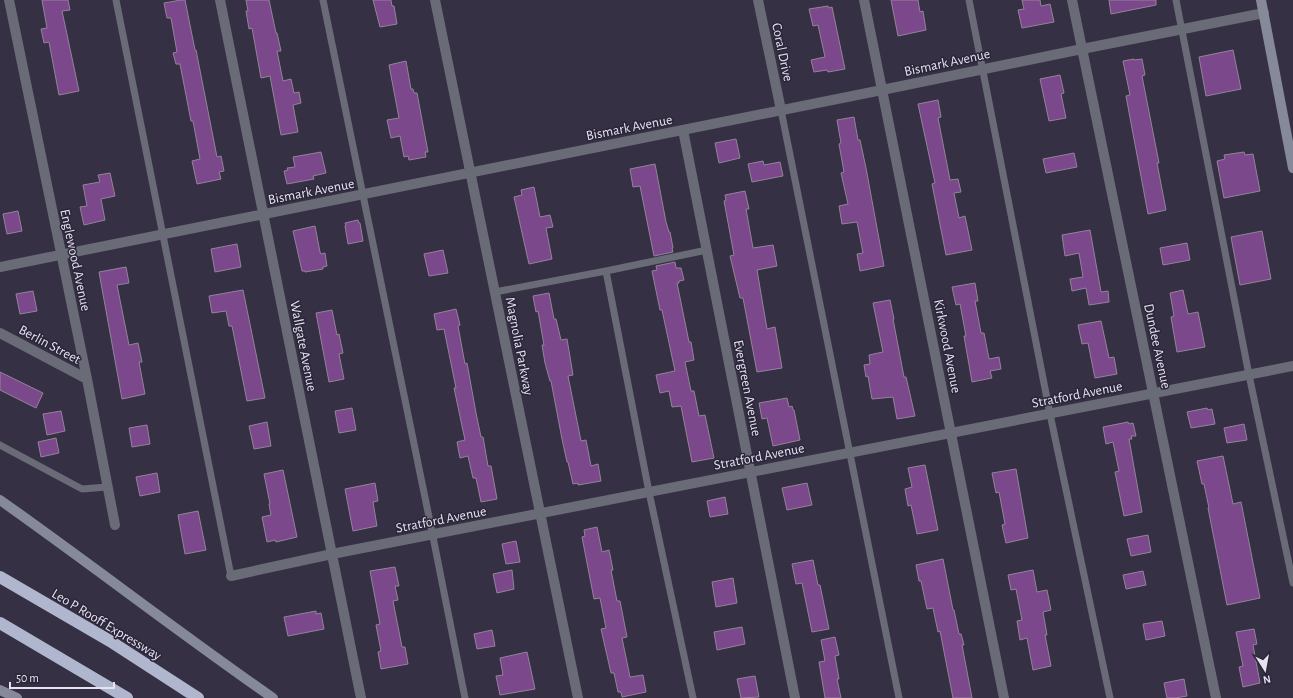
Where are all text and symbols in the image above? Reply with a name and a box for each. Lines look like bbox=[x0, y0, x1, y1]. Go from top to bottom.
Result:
street label: Coral Drive bbox=[769, 22, 795, 83]
street label: Bismark Avenue bbox=[903, 47, 992, 79]
street label: Bismark Avenue bbox=[585, 113, 674, 143]
street label: Bismark Avenue bbox=[267, 177, 356, 207]
street label: Englewood Avenue bbox=[57, 208, 93, 312]
street label: Magnolia Parkway bbox=[503, 296, 535, 396]
street label: Kirkwood Avenue bbox=[931, 298, 963, 394]
street label: Wallgate Avenue bbox=[287, 300, 319, 393]
street label: Dundee Avenue bbox=[1141, 302, 1173, 390]
street label: Berlin Street bbox=[16, 323, 83, 367]
street label: Evergreen Avenue bbox=[731, 339, 763, 437]
street label: Stratford Avenue bbox=[1031, 379, 1124, 411]
street label: Stratford Avenue bbox=[713, 441, 806, 473]
street label: Stratford Avenue bbox=[395, 504, 488, 536]
street label: Leo P Rooff Expressway bbox=[49, 587, 164, 663]
north arrow bbox=[1245, 650, 1285, 690]
scale bar bbox=[10, 664, 114, 690]
text: 50 m bbox=[16, 672, 39, 684]
text: N bbox=[1262, 673, 1272, 685]

